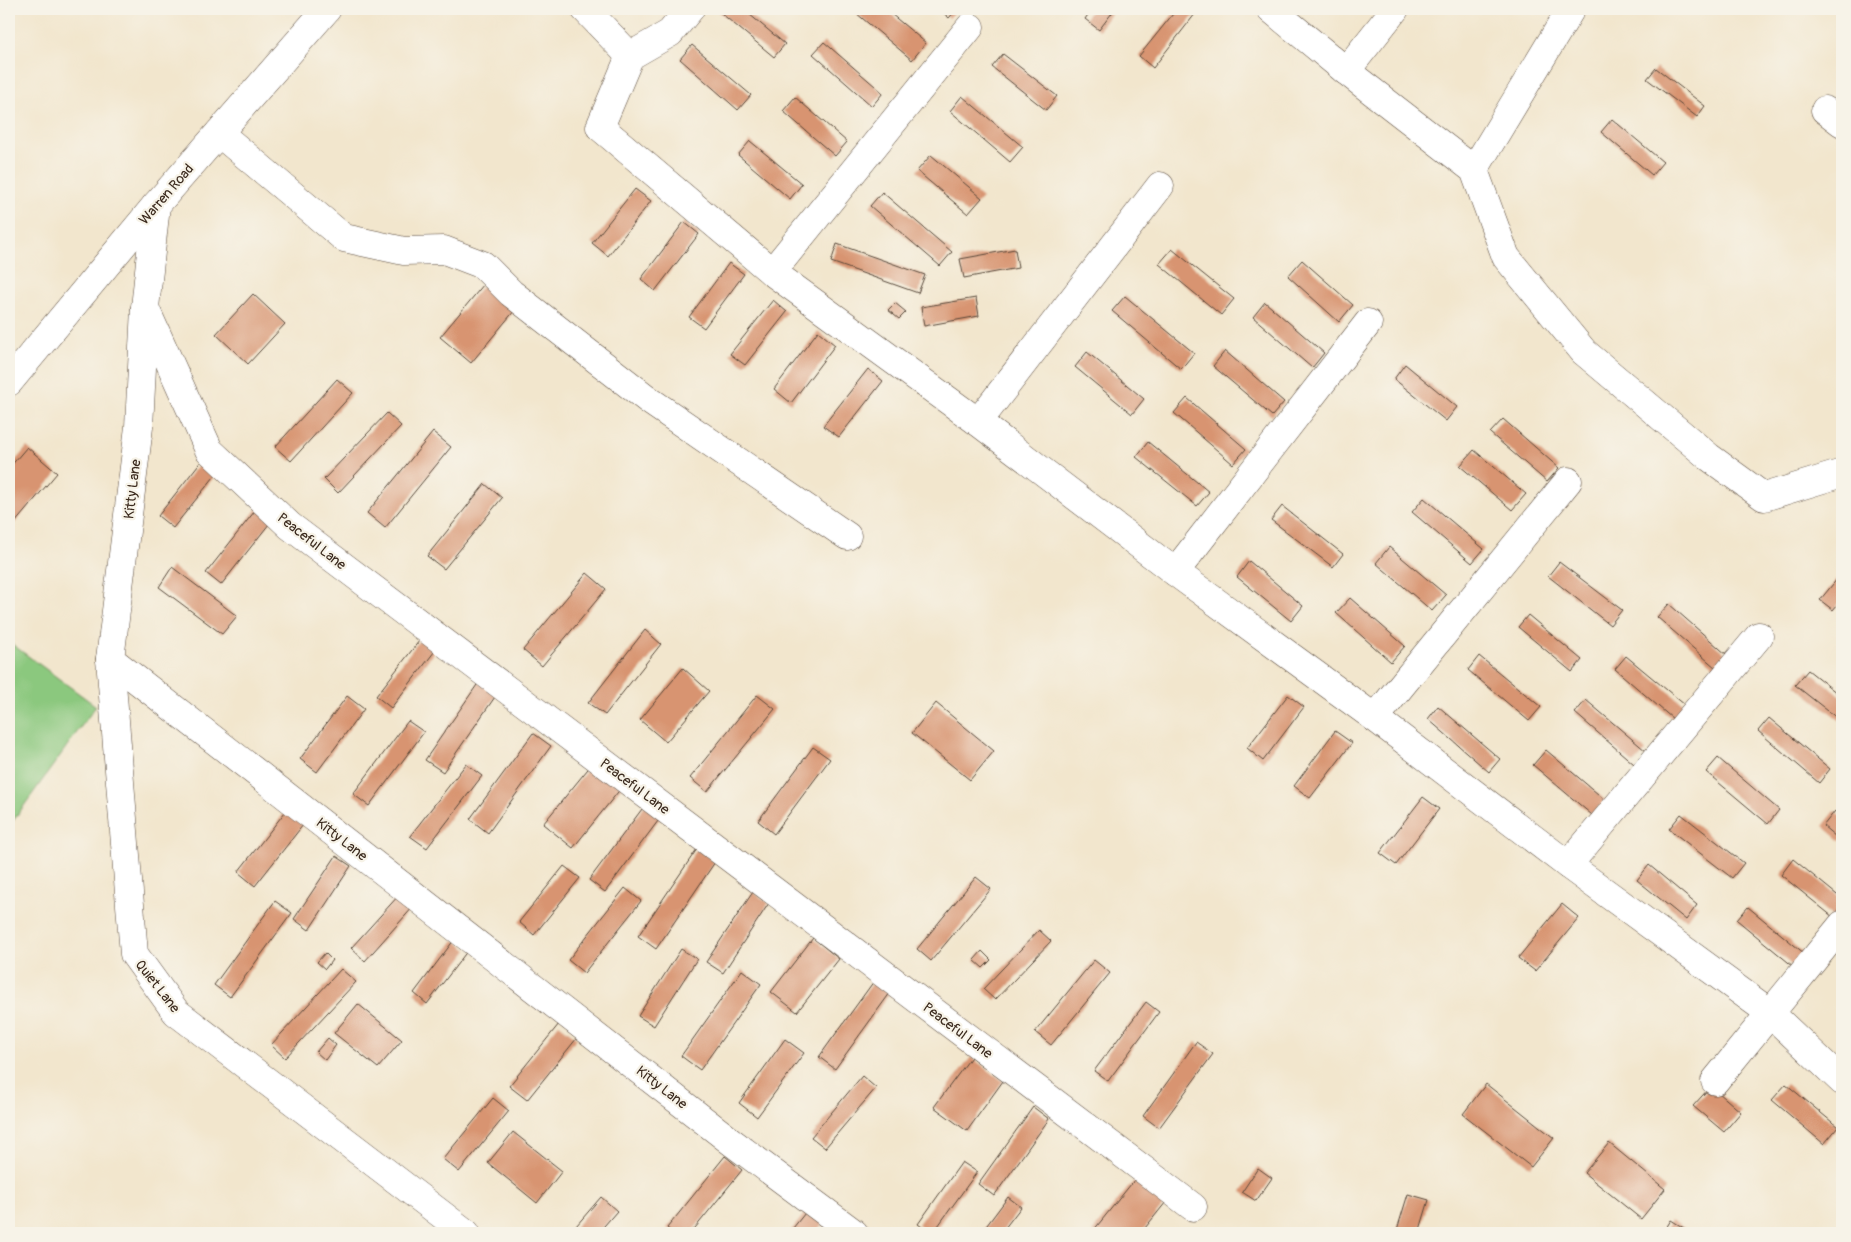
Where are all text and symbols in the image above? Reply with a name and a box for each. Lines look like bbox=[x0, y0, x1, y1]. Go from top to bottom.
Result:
street label: Warren Road bbox=[135, 160, 197, 228]
street label: Kitty Lane bbox=[120, 458, 145, 520]
street label: Peaceful Lane bbox=[274, 509, 350, 574]
street label: Peaceful Lane bbox=[597, 755, 673, 818]
street label: Kitty Lane bbox=[313, 814, 371, 865]
street label: Quiet Lane bbox=[132, 956, 184, 1016]
street label: Peaceful Lane bbox=[920, 999, 996, 1062]
street label: Kitty Lane bbox=[633, 1062, 691, 1113]

